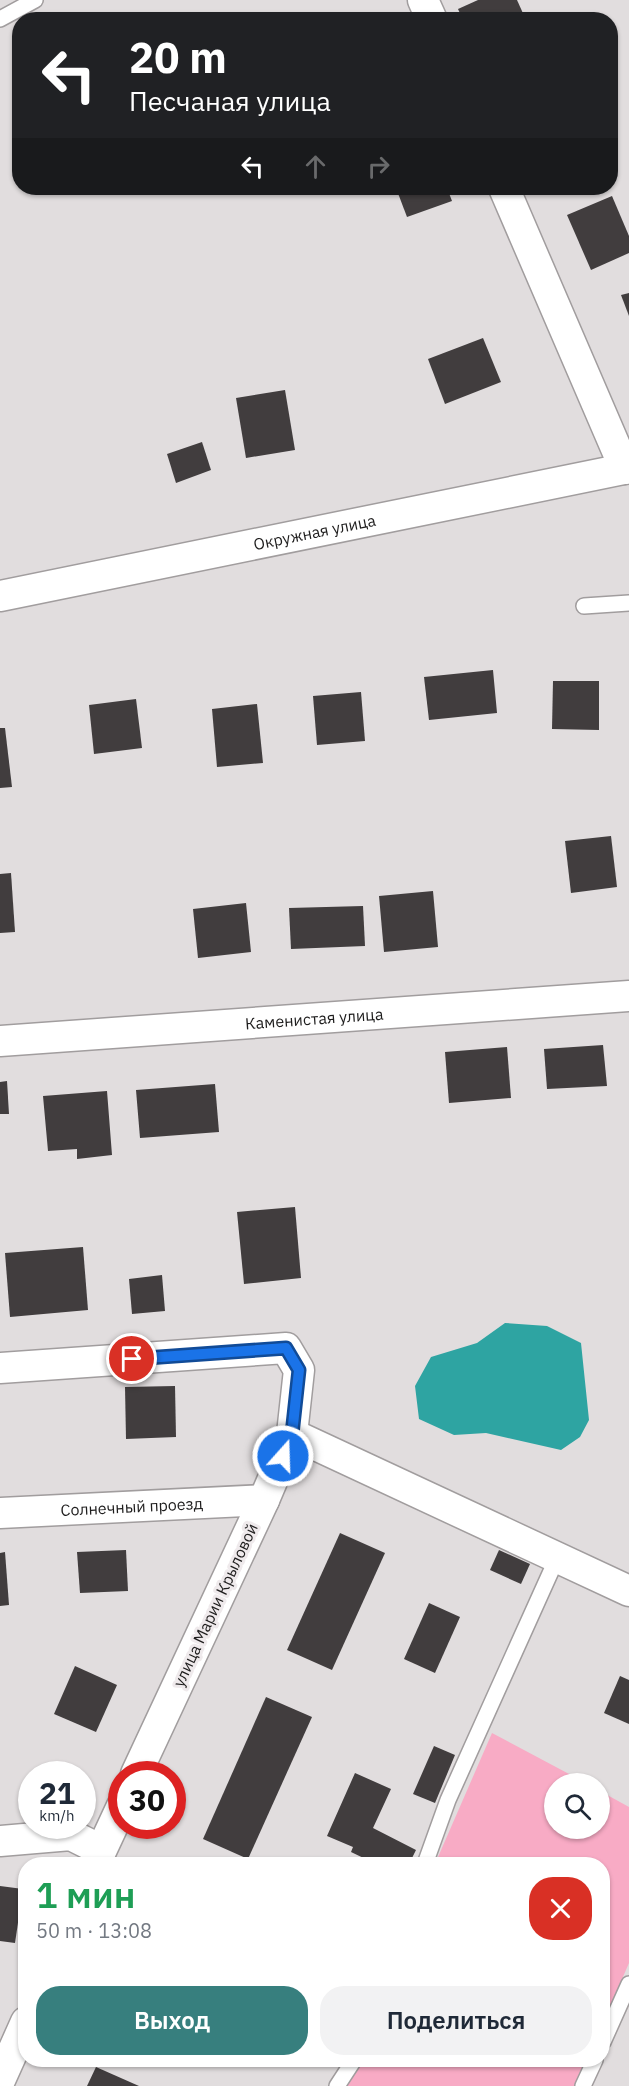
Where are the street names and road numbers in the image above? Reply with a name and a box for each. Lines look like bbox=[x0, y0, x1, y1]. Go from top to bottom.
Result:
street label: Окружная улица bbox=[252, 510, 378, 554]
street label: Каменистая улица bbox=[244, 1004, 384, 1033]
street label: Солнечный проезд bbox=[60, 1493, 204, 1520]
street label: улица Марии Крыловой bbox=[168, 1520, 262, 1690]

